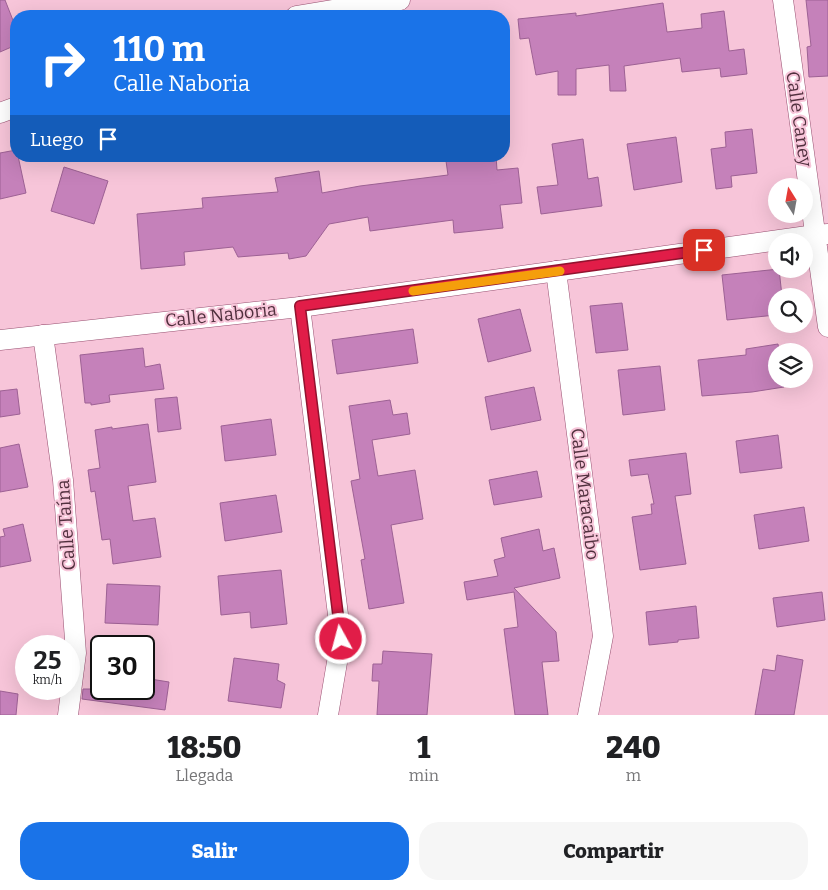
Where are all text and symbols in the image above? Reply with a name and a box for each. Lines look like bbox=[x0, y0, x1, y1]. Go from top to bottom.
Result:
text: 110 m bbox=[113, 28, 205, 70]
icon: right bbox=[30, 30, 95, 95]
text: Calle Naboria bbox=[113, 70, 250, 97]
street label: Calle Caney bbox=[781, 70, 817, 169]
icon: arrive bbox=[94, 125, 122, 153]
text: Luego bbox=[30, 128, 84, 151]
north arrow bbox=[768, 178, 812, 222]
map controls bbox=[768, 178, 813, 388]
pin bbox=[683, 229, 725, 271]
button: sound bbox=[768, 233, 813, 278]
icon: arrive bbox=[690, 236, 718, 264]
button: search bbox=[768, 288, 813, 333]
street label: Calle Naboria bbox=[164, 298, 278, 332]
button: layers bbox=[768, 343, 813, 388]
street label: Calle Maracaibo bbox=[566, 427, 604, 561]
street label: Calle Taína bbox=[52, 479, 80, 571]
position arrow bbox=[314, 612, 366, 664]
speed limit sign: 30 bbox=[90, 635, 155, 700]
text: 25 bbox=[34, 646, 61, 676]
text: km/h bbox=[33, 673, 62, 687]
text: 18:50 bbox=[167, 730, 241, 766]
text: 1 bbox=[417, 730, 430, 766]
text: 240 bbox=[606, 730, 661, 766]
text: Llegada bbox=[175, 766, 233, 785]
text: min bbox=[409, 766, 439, 785]
text: m bbox=[626, 766, 641, 785]
button: Salir bbox=[20, 822, 409, 880]
button: Compartir bbox=[419, 822, 808, 880]

